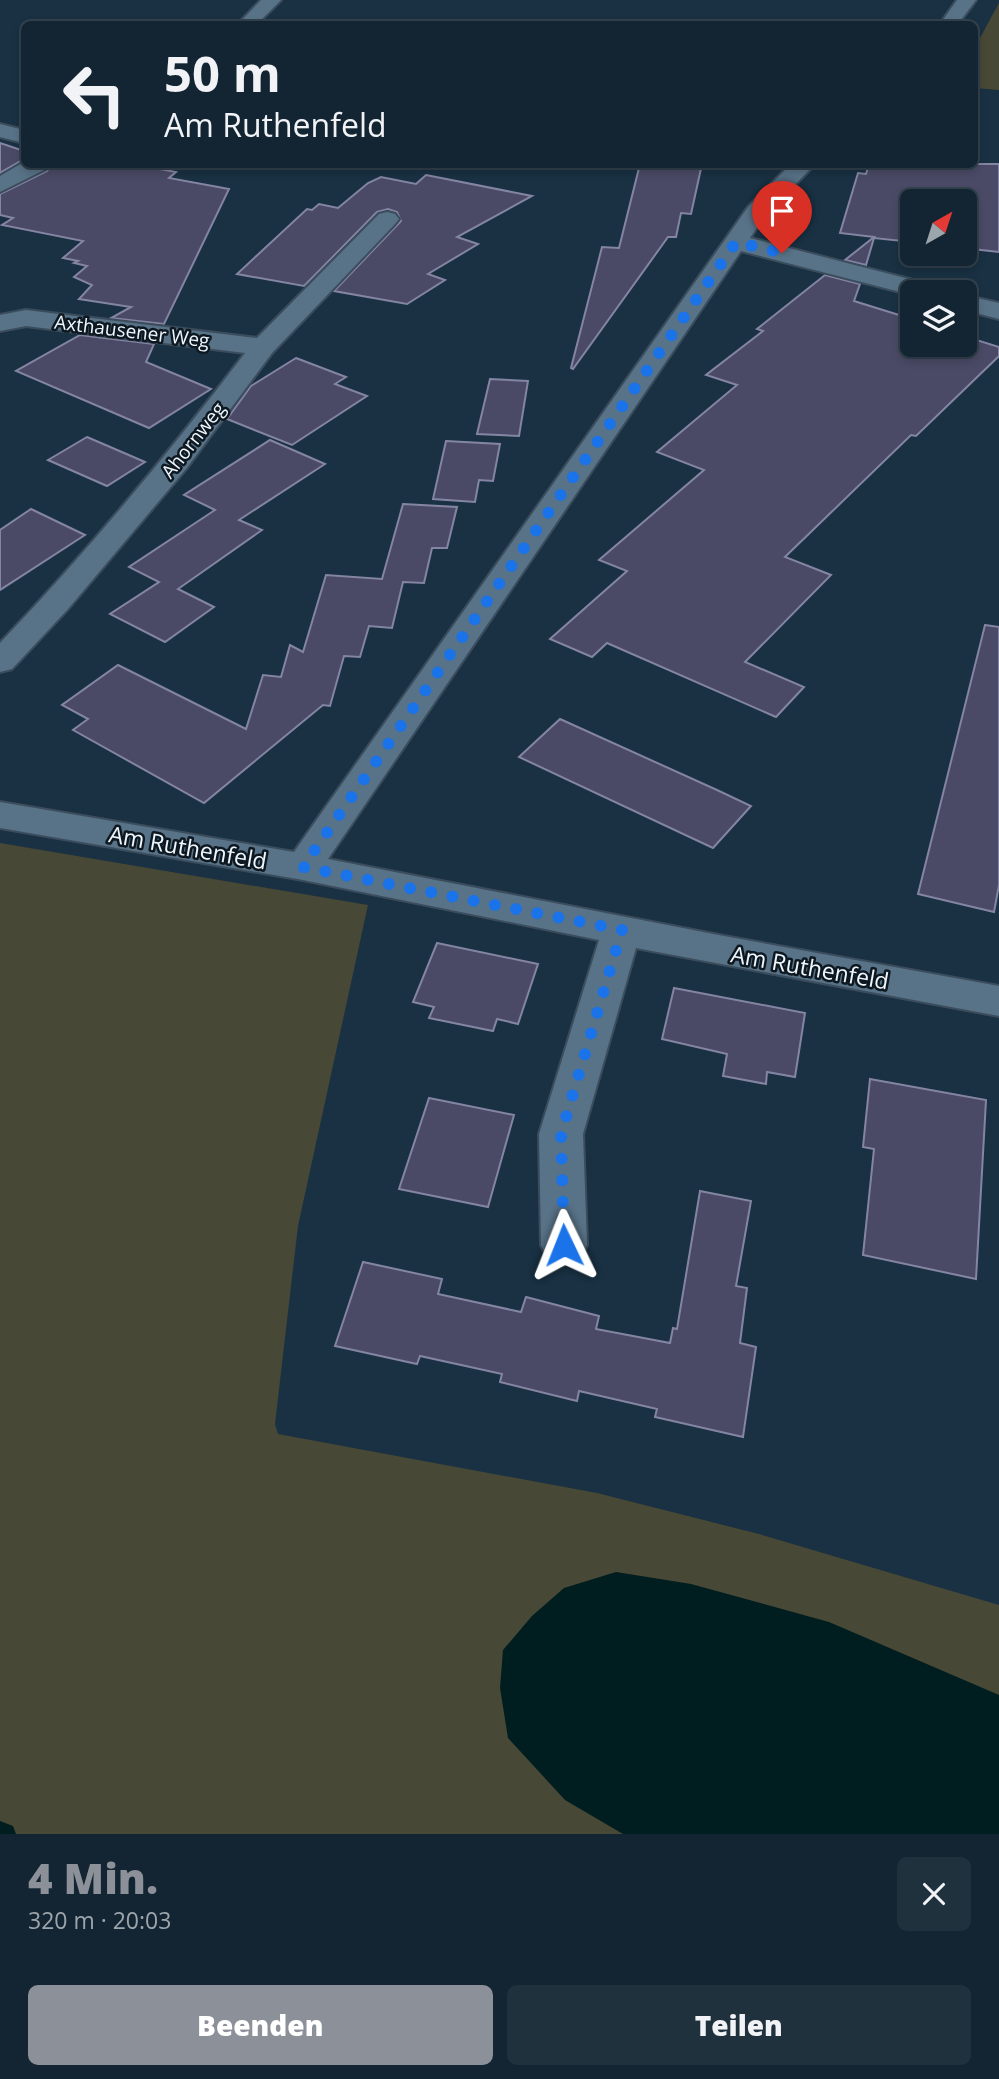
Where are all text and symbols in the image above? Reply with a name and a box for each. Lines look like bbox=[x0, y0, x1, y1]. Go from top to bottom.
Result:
text: 50 m bbox=[164, 40, 281, 106]
icon: left bbox=[49, 49, 140, 140]
text: Am Ruthenfeld bbox=[164, 103, 387, 146]
pin bbox=[752, 181, 812, 253]
north arrow bbox=[900, 189, 976, 266]
map controls bbox=[900, 189, 977, 357]
icon: arrive bbox=[763, 192, 801, 230]
button: layers bbox=[900, 280, 977, 357]
street label: Axthausener Weg bbox=[53, 309, 211, 353]
street label: Ahornweg bbox=[155, 396, 231, 484]
street label: Am Ruthenfeld bbox=[106, 817, 270, 877]
street label: Am Ruthenfeld bbox=[728, 937, 892, 997]
position arrow bbox=[527, 1208, 601, 1282]
text: 4 Min. bbox=[28, 1849, 158, 1906]
button: close bbox=[897, 1857, 971, 1931]
text: 320 m · 20:03 bbox=[28, 1904, 171, 1936]
button: Beenden bbox=[28, 1985, 493, 2065]
button: Teilen bbox=[507, 1985, 971, 2065]

